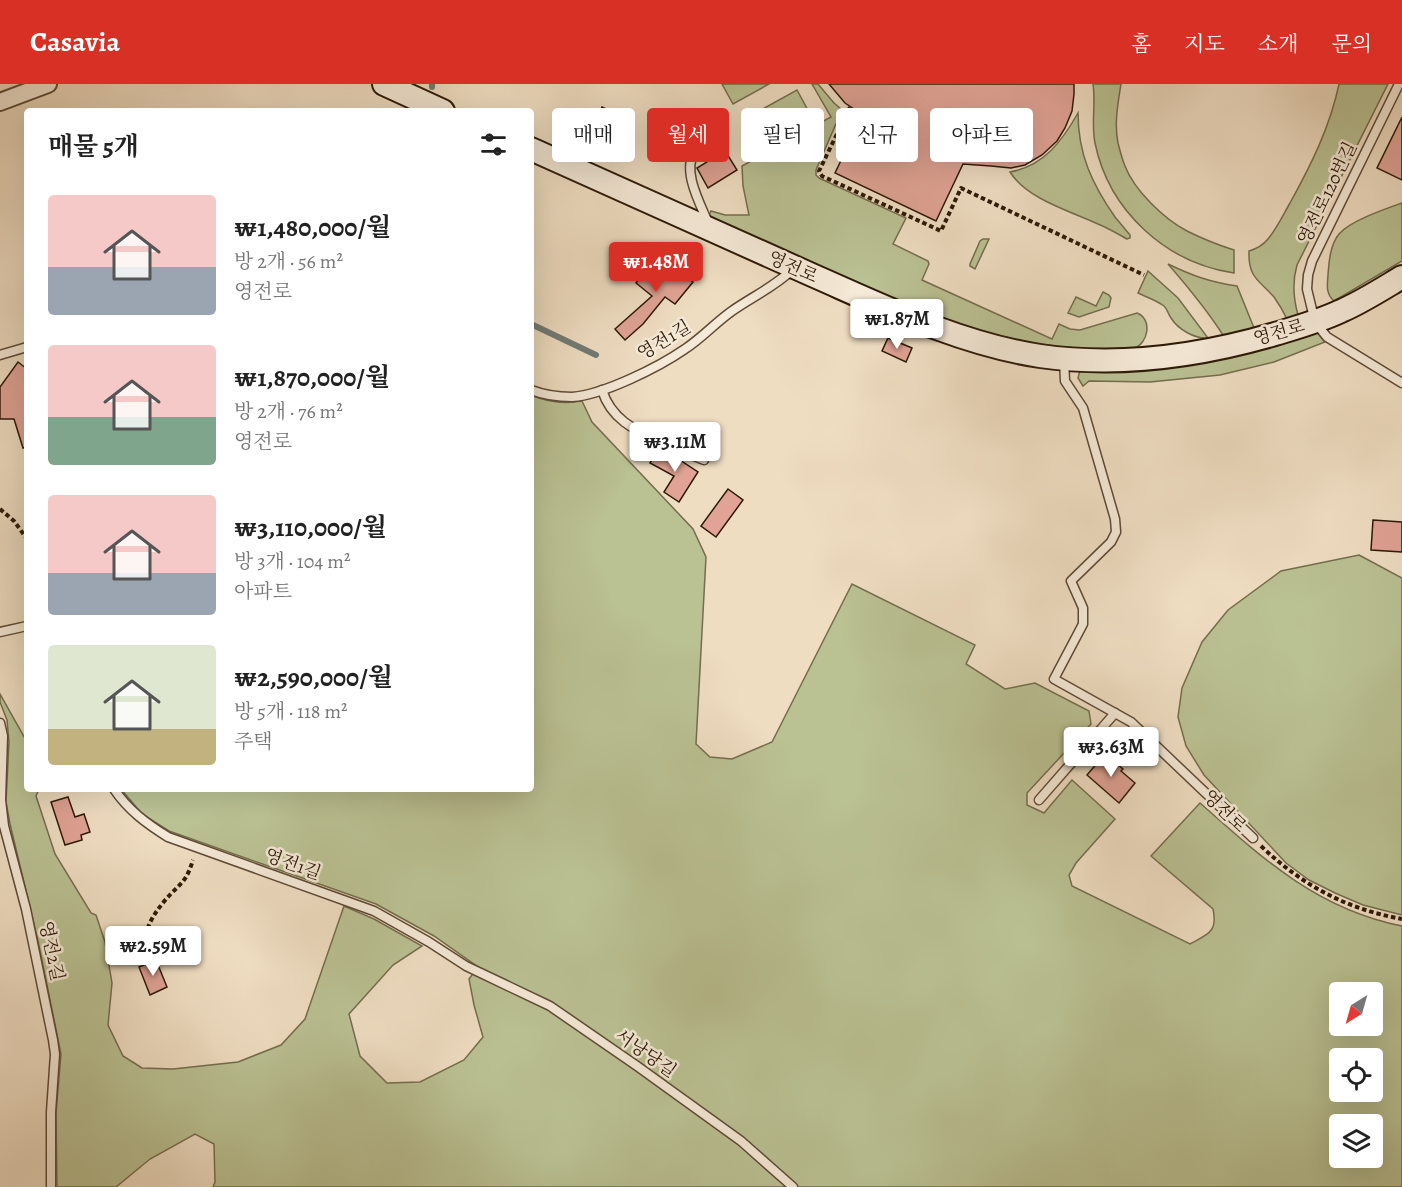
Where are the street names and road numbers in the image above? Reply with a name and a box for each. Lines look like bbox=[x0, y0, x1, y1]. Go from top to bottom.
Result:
street label: 영전로120번길 bbox=[1292, 138, 1362, 248]
street label: 영전로 bbox=[764, 245, 822, 289]
street label: 영전로 bbox=[1251, 313, 1307, 351]
street label: 영전1길 bbox=[633, 315, 695, 365]
street label: 영전로 bbox=[1198, 784, 1252, 838]
street label: 영전1길 bbox=[261, 843, 325, 885]
street label: 영전2길 bbox=[34, 919, 70, 983]
street label: 서낭당길 bbox=[611, 1023, 681, 1083]

